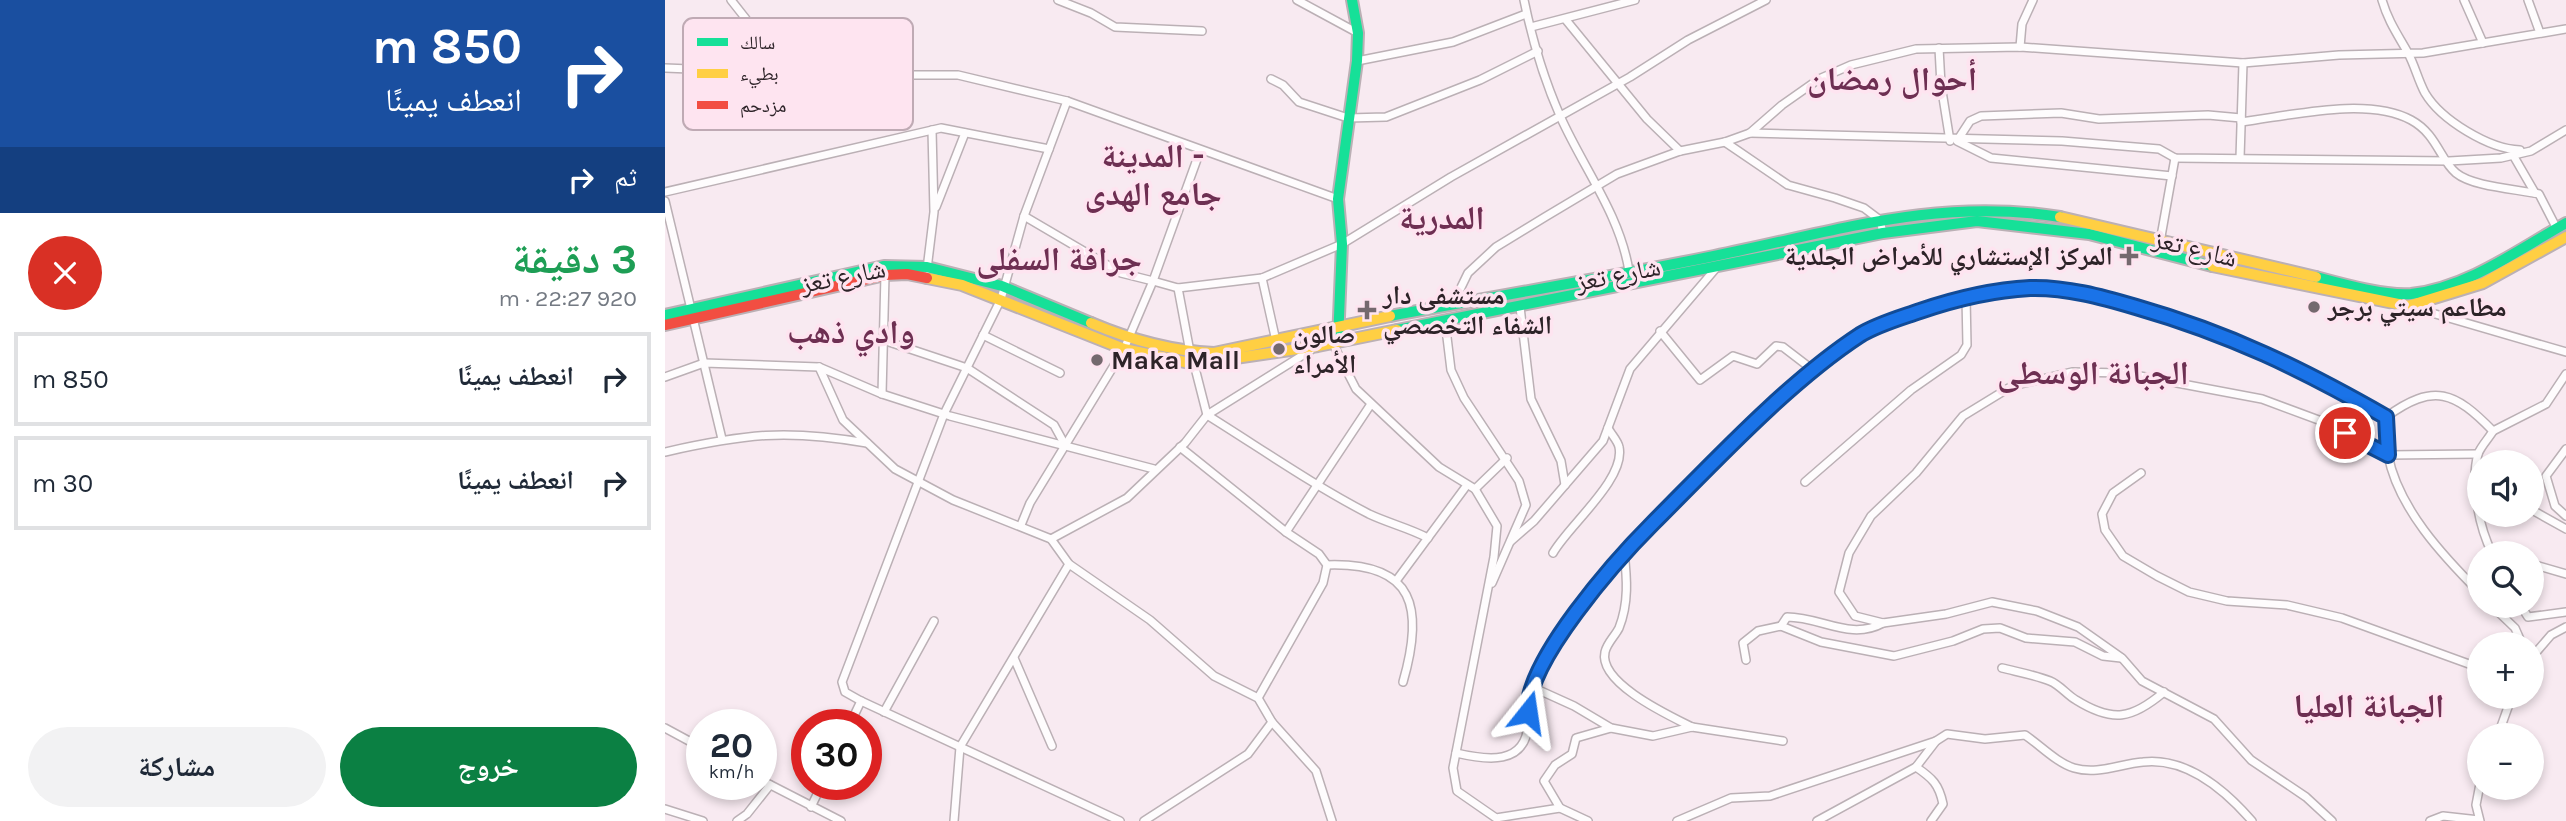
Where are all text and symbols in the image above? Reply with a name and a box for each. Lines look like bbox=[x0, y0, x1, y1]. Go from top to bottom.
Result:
text: 850 m bbox=[372, 18, 522, 75]
legend bbox=[683, 18, 913, 130]
icon: right bbox=[546, 28, 637, 119]
text: سالك bbox=[740, 32, 775, 54]
district label: أحوال رمضان bbox=[1807, 58, 1977, 99]
text: بطيء bbox=[740, 63, 779, 89]
text: انعطف يمينًا bbox=[385, 82, 522, 119]
text: مزدحم bbox=[740, 95, 786, 118]
district label: المدينة - جامع الهدى bbox=[1084, 137, 1222, 215]
icon: right bbox=[562, 161, 600, 199]
text: ثم bbox=[614, 162, 637, 193]
district label: المدرية bbox=[1399, 199, 1485, 237]
street label: شارع تعز bbox=[2149, 223, 2240, 274]
text: 3 دقيقة bbox=[512, 234, 637, 284]
button: close bbox=[28, 236, 102, 310]
district label: جرافة السفلى bbox=[976, 240, 1142, 279]
place label: المركز الإستشاري للأمراض الجلدية bbox=[1785, 241, 2113, 276]
marker: المركز الإستشاري للأمراض الجلدية bbox=[2119, 246, 2139, 266]
street label: شارع تعز bbox=[1572, 251, 1663, 298]
street label: شارع تعز bbox=[797, 253, 888, 300]
place label: مستشفى دار الشفاء التخصصي bbox=[1382, 280, 1552, 345]
text: 920 m · 22:27 bbox=[499, 285, 637, 312]
place label: مطاعم سيتي برجر bbox=[2327, 292, 2507, 327]
marker: مطاعم سيتي برجر bbox=[2306, 299, 2322, 315]
marker: مستشفى دار الشفاء التخصصي bbox=[1357, 300, 1377, 320]
district label: وادي ذهب bbox=[787, 313, 915, 357]
place label: صالون الأمراء bbox=[1293, 319, 1356, 380]
marker: صالون الأمراء bbox=[1271, 341, 1287, 357]
place label: Maka Mall bbox=[1111, 345, 1240, 376]
marker: Maka Mall bbox=[1089, 352, 1105, 368]
district label: الجبانة الوسطى bbox=[1997, 354, 2189, 393]
icon: right bbox=[595, 360, 633, 398]
text: انعطف يمينًا bbox=[457, 361, 574, 392]
text: 850 m bbox=[32, 364, 109, 395]
pin bbox=[2315, 403, 2375, 463]
icon: arrive bbox=[2326, 414, 2364, 452]
map controls bbox=[2467, 450, 2544, 800]
button: sound bbox=[2467, 450, 2544, 527]
icon: right bbox=[595, 464, 633, 502]
text: انعطف يمينًا bbox=[457, 465, 574, 496]
text: 30 m bbox=[32, 468, 93, 499]
button: search bbox=[2467, 541, 2544, 618]
button: + bbox=[2467, 632, 2544, 709]
position arrow bbox=[1491, 675, 1565, 749]
district label: الجبانة العليا bbox=[2294, 687, 2444, 725]
speed limit sign: 30 bbox=[791, 709, 882, 800]
button: − bbox=[2467, 723, 2544, 800]
text: 20 bbox=[710, 725, 753, 766]
button: مشاركة bbox=[28, 727, 326, 807]
button: خروج bbox=[340, 727, 637, 807]
text: km/h bbox=[709, 761, 754, 783]

